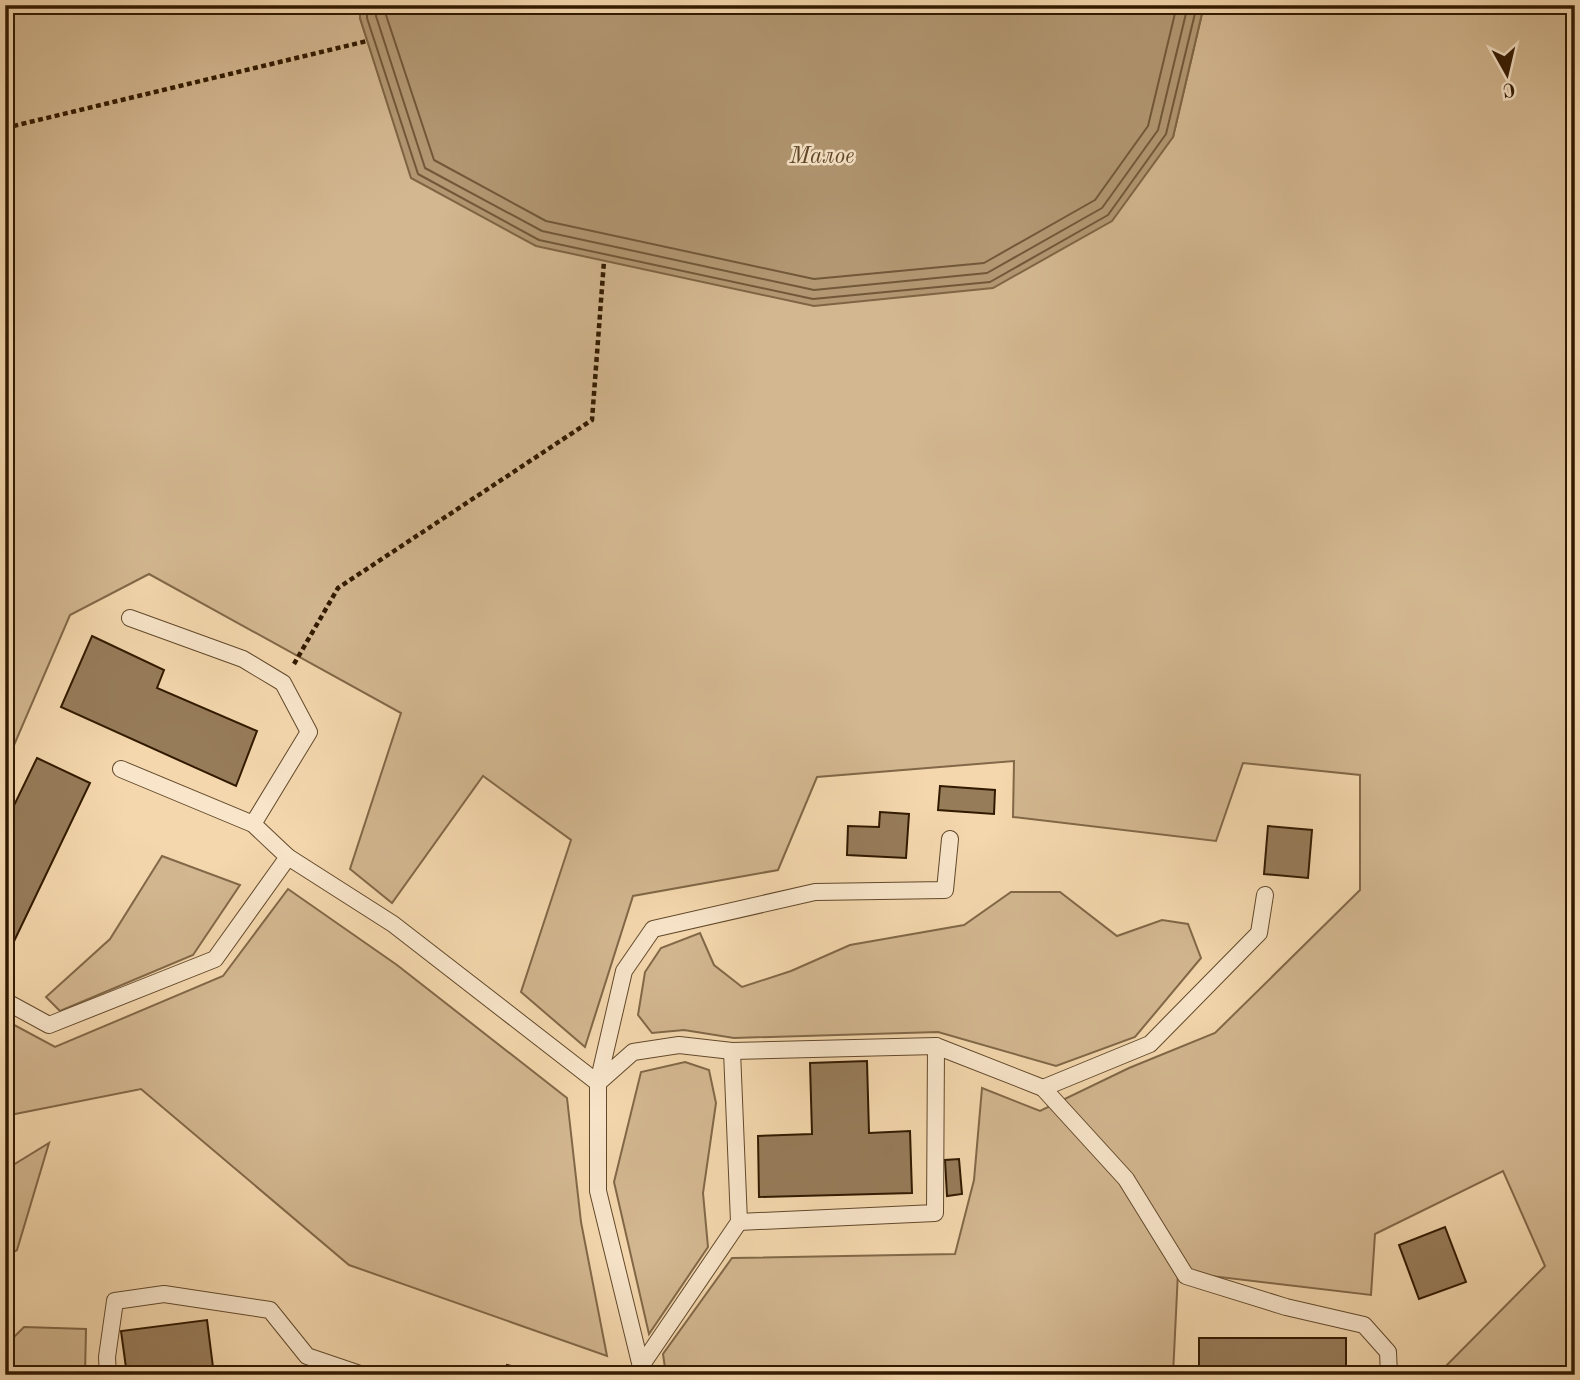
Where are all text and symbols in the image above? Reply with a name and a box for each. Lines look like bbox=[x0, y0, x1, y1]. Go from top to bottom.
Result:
north arrow bbox=[1472, 38, 1542, 108]
text: С bbox=[1501, 78, 1517, 99]
water label: Малое bbox=[789, 145, 854, 168]

